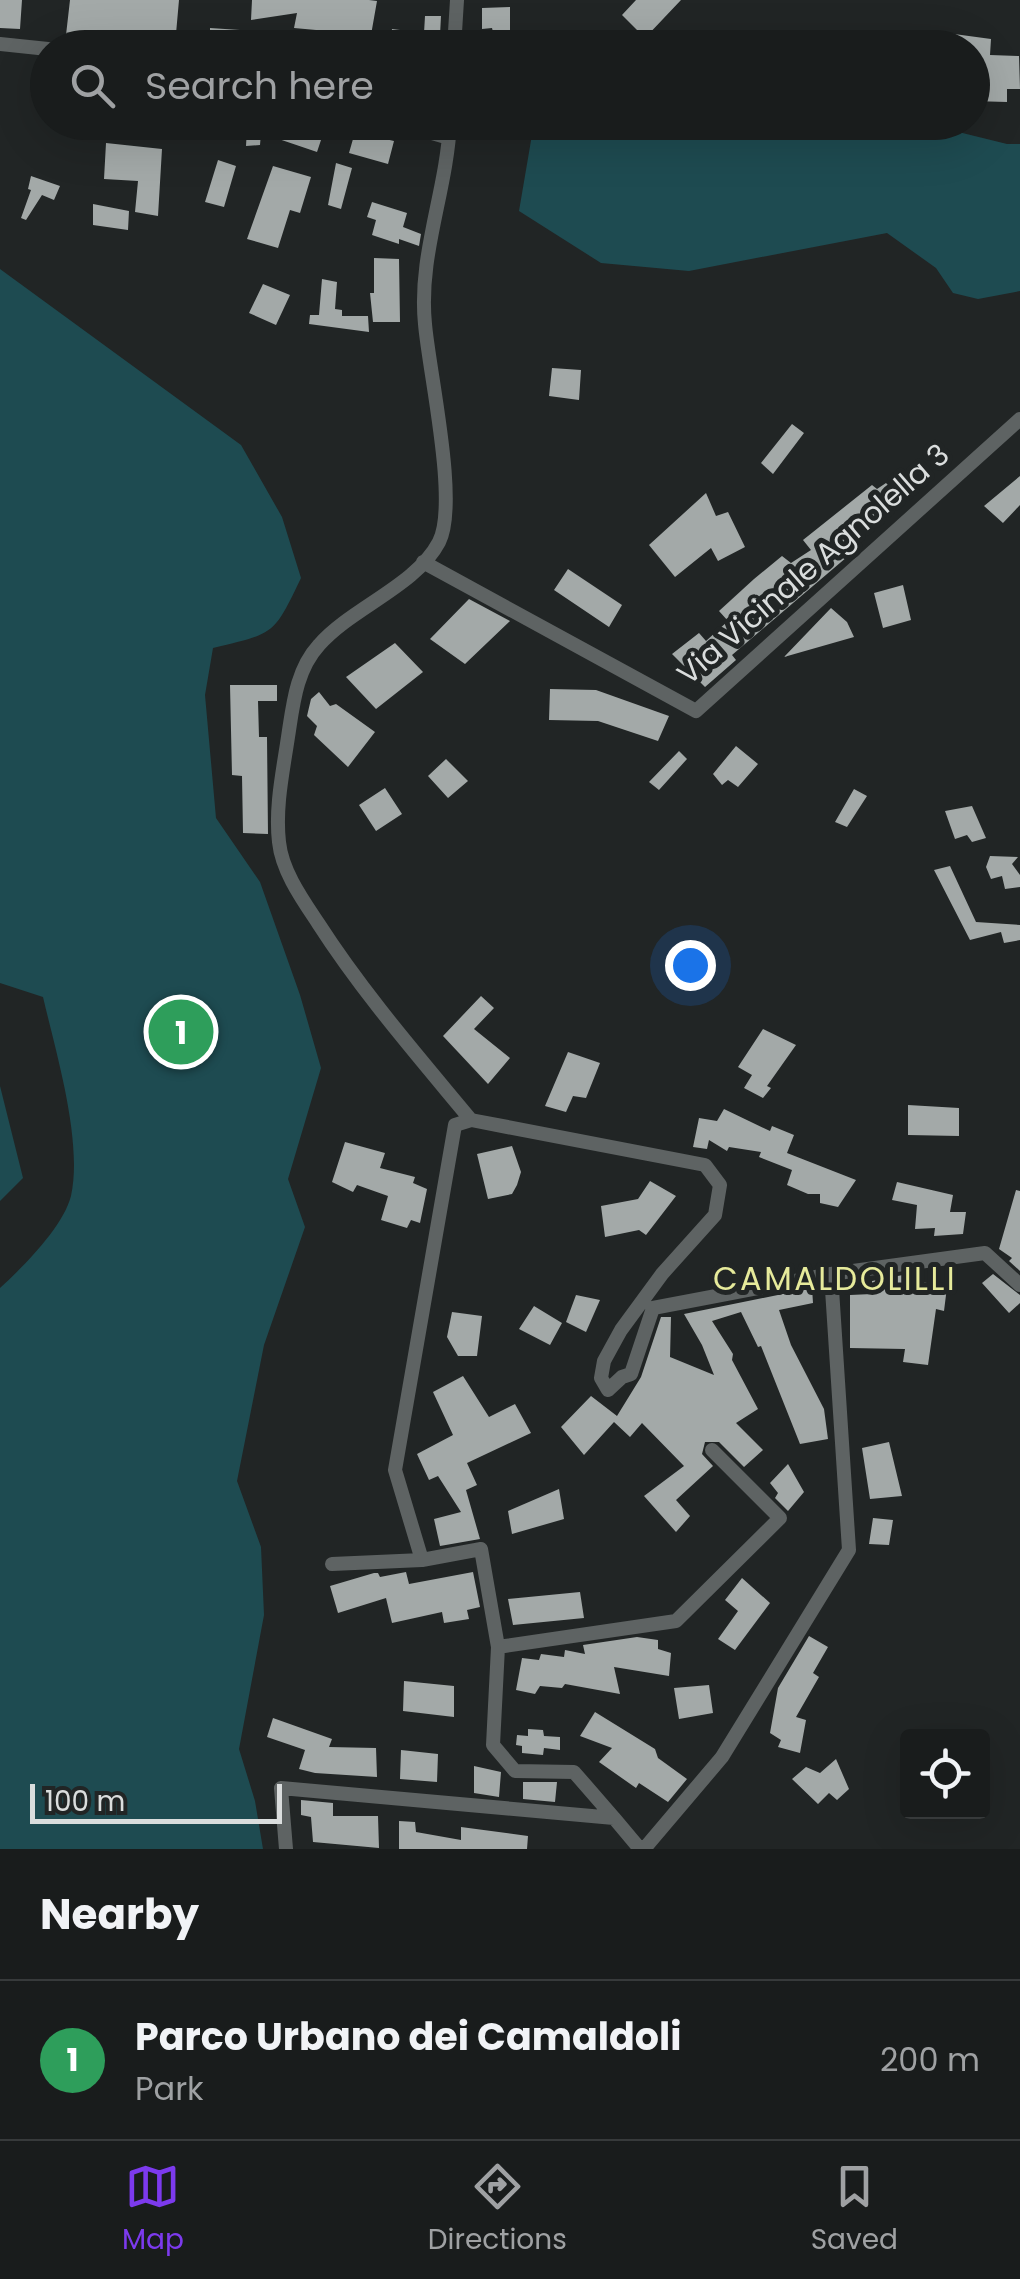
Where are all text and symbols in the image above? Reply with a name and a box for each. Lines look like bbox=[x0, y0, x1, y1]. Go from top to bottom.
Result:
search box bbox=[30, 30, 990, 140]
icon: search bbox=[65, 58, 120, 113]
text: Search here bbox=[145, 59, 374, 112]
street label: Via Vicinale Agnolella 3 bbox=[667, 434, 959, 694]
your location bbox=[665, 940, 716, 991]
pin: 1 bbox=[148, 994, 214, 1070]
district label: CAMALDOLILLI bbox=[713, 1256, 957, 1301]
map controls bbox=[900, 1729, 990, 1819]
button: locate bbox=[900, 1729, 990, 1819]
scale bar bbox=[30, 1779, 282, 1824]
text: 100 m bbox=[45, 1782, 125, 1821]
text: Nearby bbox=[40, 1885, 199, 1944]
text: Parco Urbano dei Camaldoli bbox=[135, 2010, 681, 2063]
text: 1 bbox=[66, 2037, 79, 2082]
text: 200 m bbox=[880, 2037, 980, 2082]
text: Park bbox=[135, 2066, 204, 2111]
tab: Map bbox=[122, 2159, 184, 2261]
tab: Directions bbox=[428, 2159, 567, 2261]
tab: Saved bbox=[811, 2159, 898, 2261]

